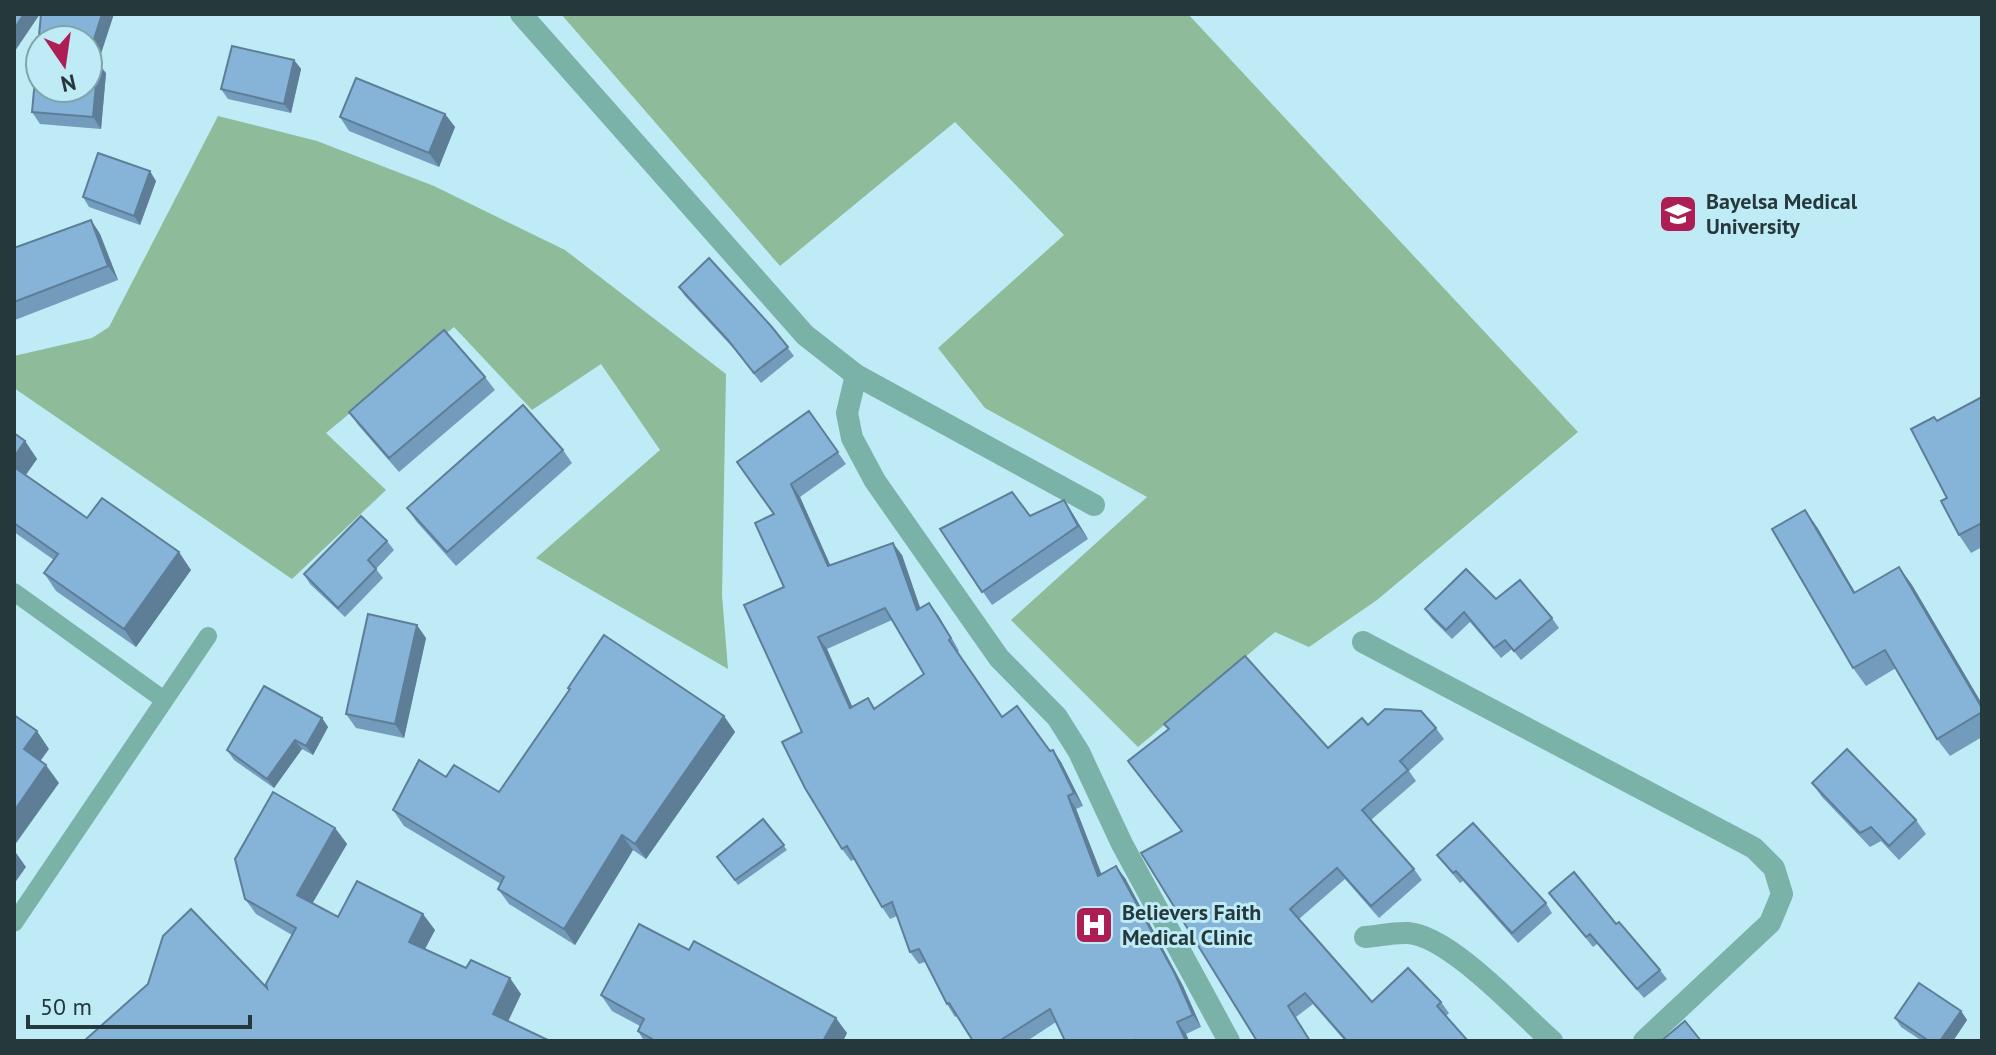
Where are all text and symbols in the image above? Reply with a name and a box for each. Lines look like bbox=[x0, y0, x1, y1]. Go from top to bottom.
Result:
north arrow bbox=[24, 24, 104, 104]
text: N bbox=[58, 68, 79, 99]
place label: Bayelsa Medical University bbox=[1706, 187, 1858, 240]
school or university icon: Bayelsa Medical University bbox=[1657, 193, 1699, 235]
place label: Believers Faith Medical Clinic bbox=[1122, 898, 1261, 951]
hospital icon: Believers Faith Medical Clinic bbox=[1073, 904, 1115, 946]
scale bar bbox=[28, 979, 250, 1029]
text: 50 m bbox=[40, 991, 92, 1022]

